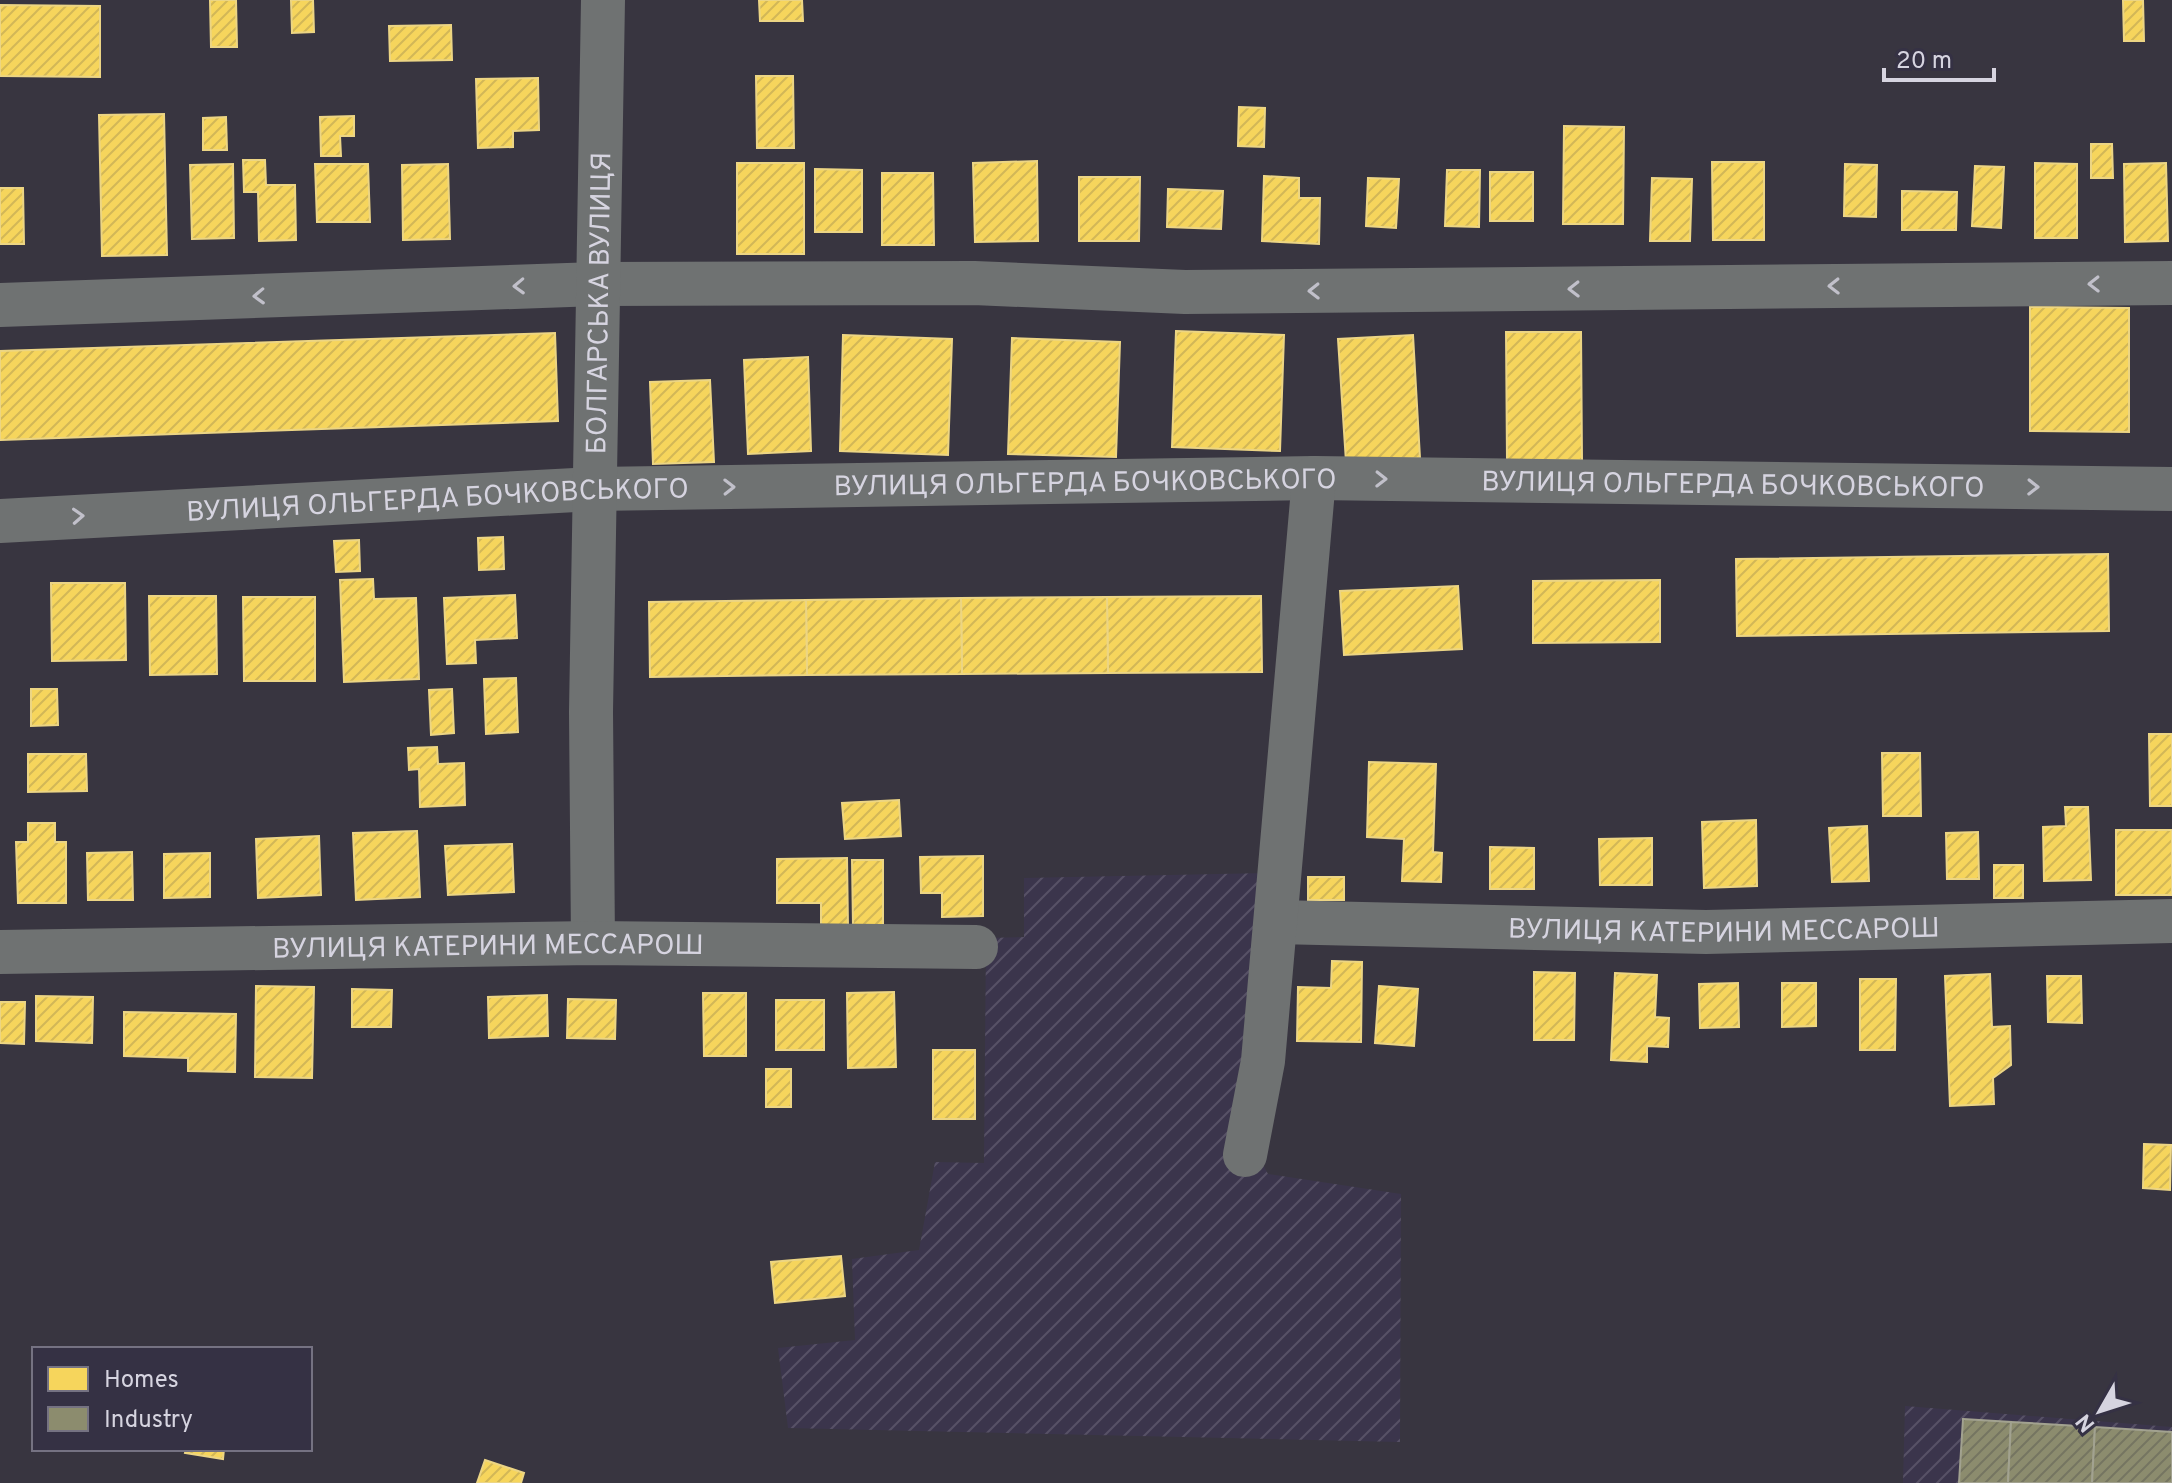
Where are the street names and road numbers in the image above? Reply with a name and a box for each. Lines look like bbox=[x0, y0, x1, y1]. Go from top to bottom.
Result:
street label: БОЛГАРСЬКА ВУЛИЦЯ bbox=[580, 152, 621, 455]
street label: ВУЛИЦЯ ОЛЬГЕРДА БОЧКОВСЬКОГО bbox=[833, 463, 1337, 506]
street label: ВУЛИЦЯ ОЛЬГЕРДА БОЧКОВСЬКОГО bbox=[1481, 465, 1985, 508]
street label: ВУЛИЦЯ ОЛЬГЕРДА БОЧКОВСЬКОГО bbox=[185, 473, 689, 532]
street label: ВУЛИЦЯ КАТЕРИНИ МЕССАРОШ bbox=[1508, 911, 1940, 953]
street label: ВУЛИЦЯ КАТЕРИНИ МЕССАРОШ bbox=[272, 928, 704, 969]

